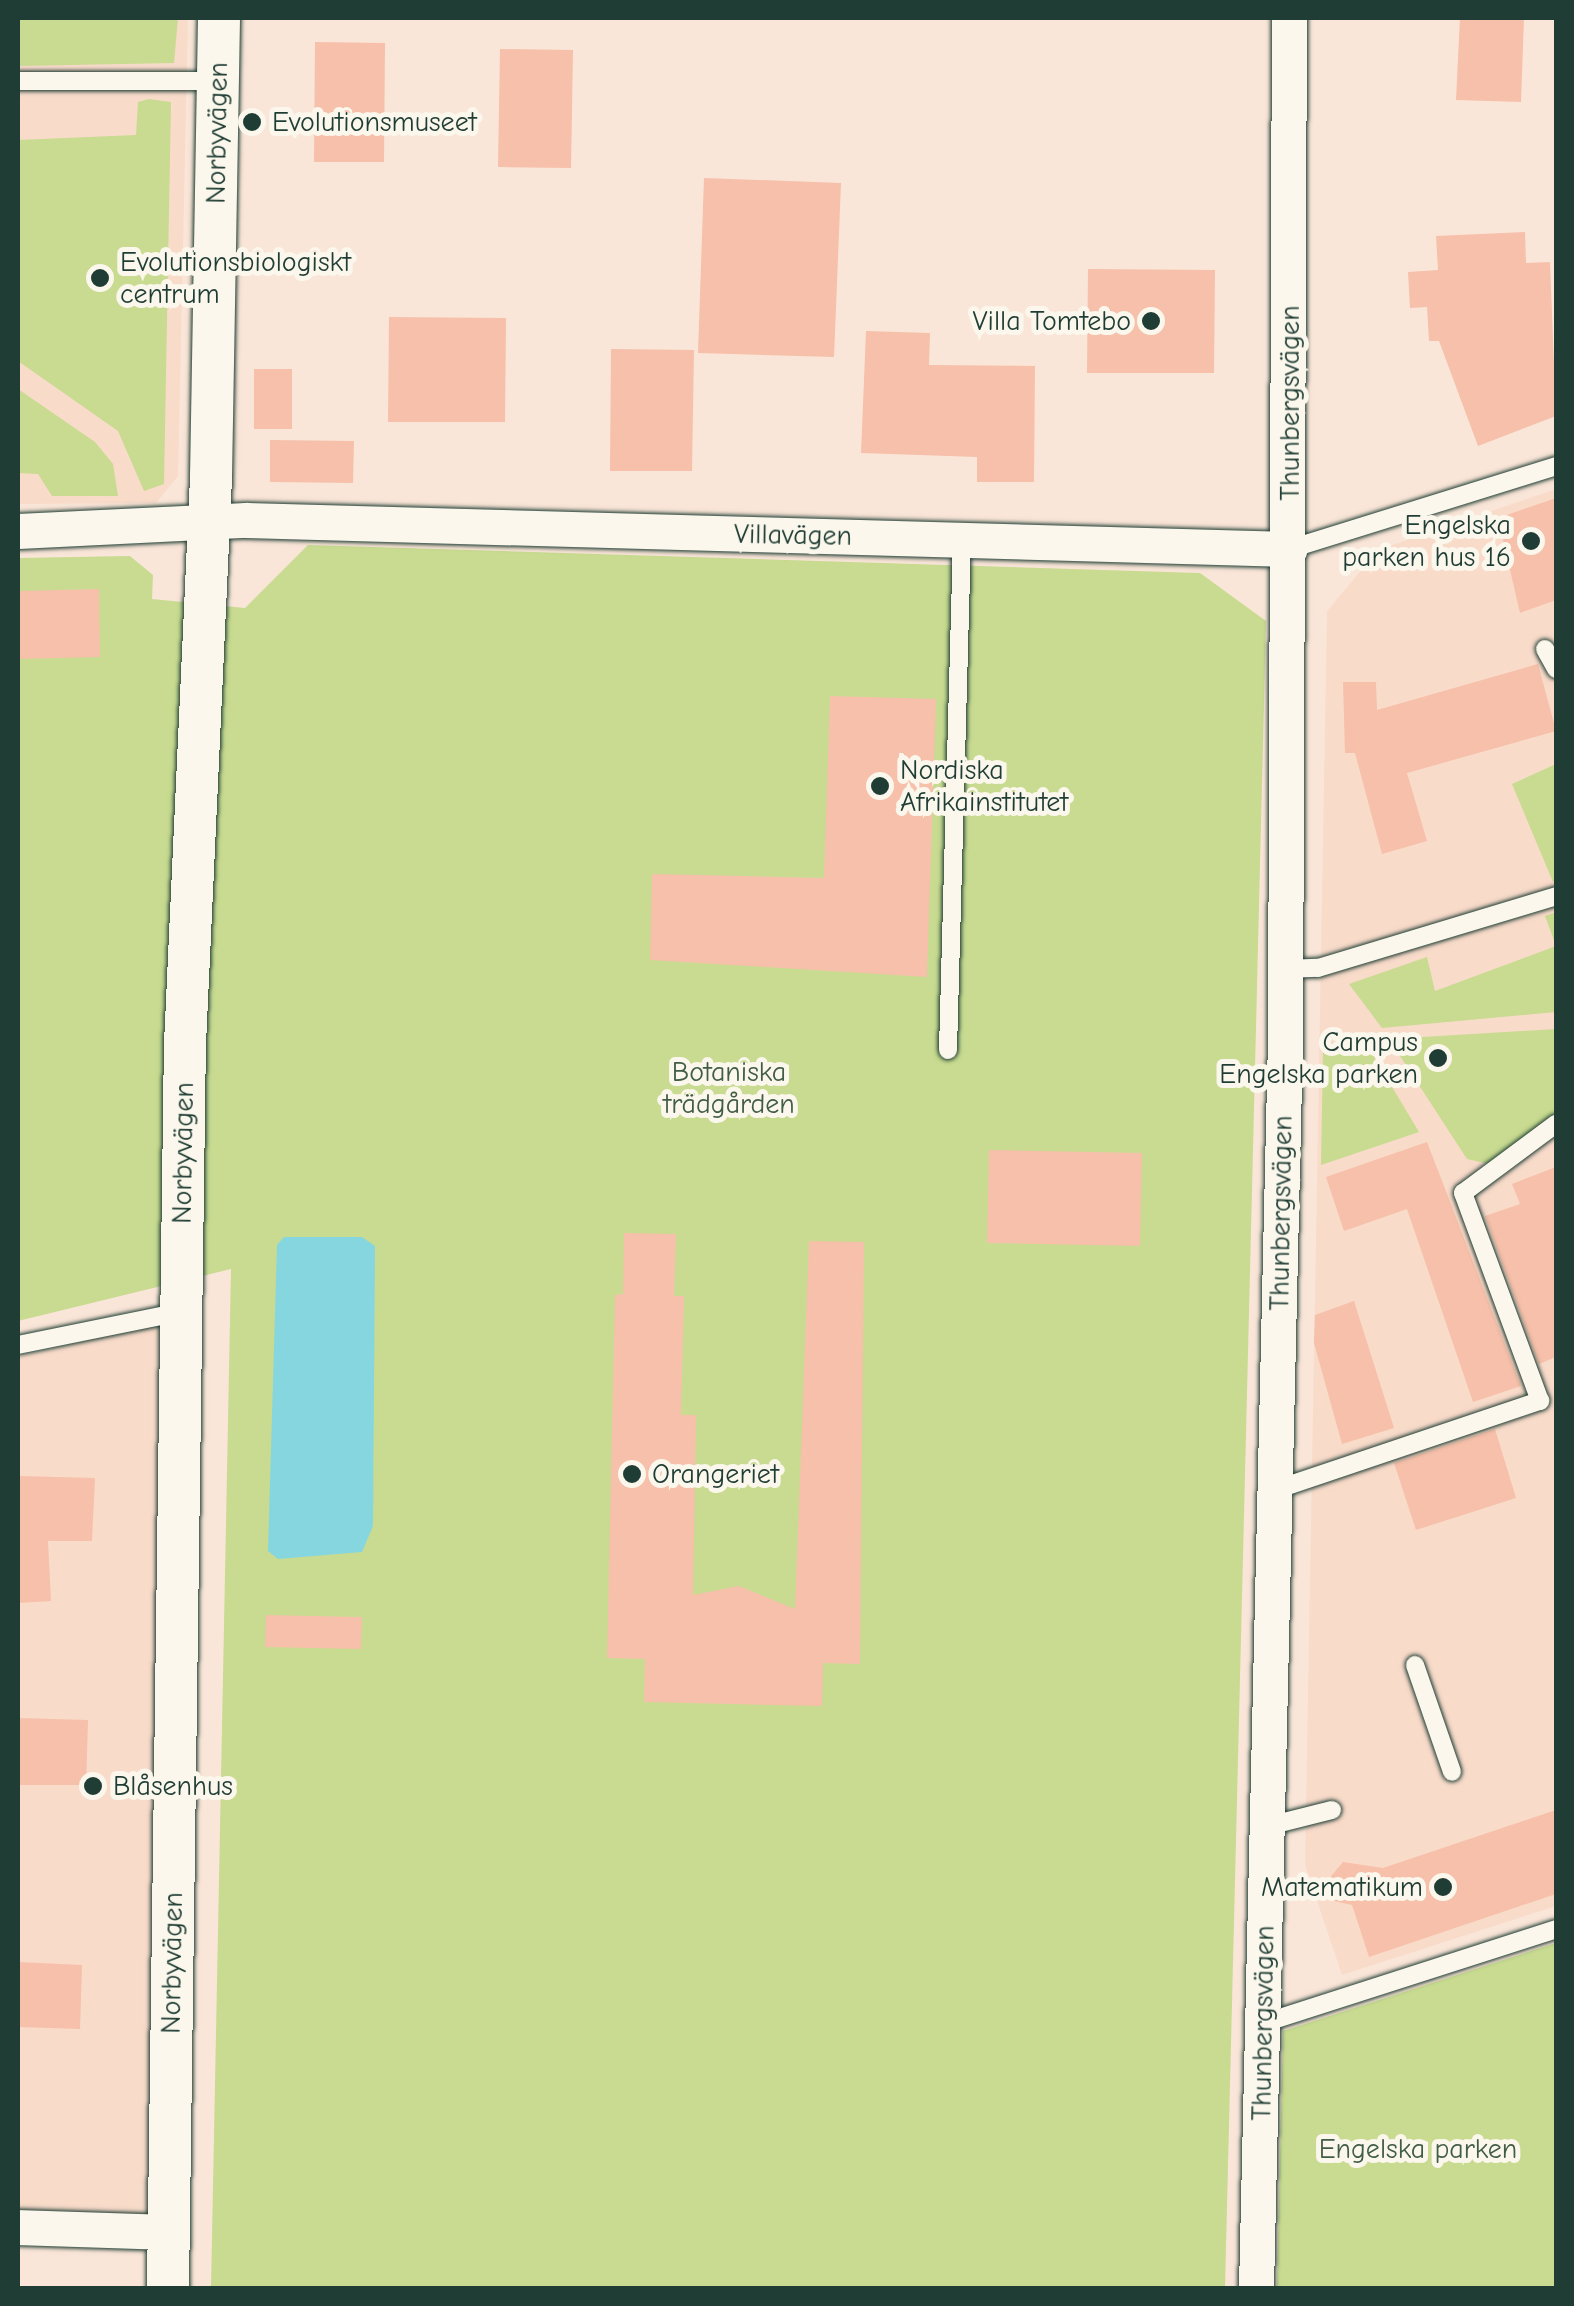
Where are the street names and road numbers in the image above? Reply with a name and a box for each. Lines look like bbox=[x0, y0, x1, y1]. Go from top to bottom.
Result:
street label: Norbyvägen bbox=[199, 62, 235, 204]
street label: Thunbergsvägen bbox=[1273, 305, 1307, 501]
street label: Villavägen bbox=[734, 517, 852, 553]
street label: Norbyvägen bbox=[165, 1082, 201, 1224]
street label: Thunbergsvägen bbox=[1262, 1115, 1300, 1311]
street label: Norbyvägen bbox=[154, 1892, 190, 2034]
street label: Thunbergsvägen bbox=[1244, 1925, 1282, 2121]

